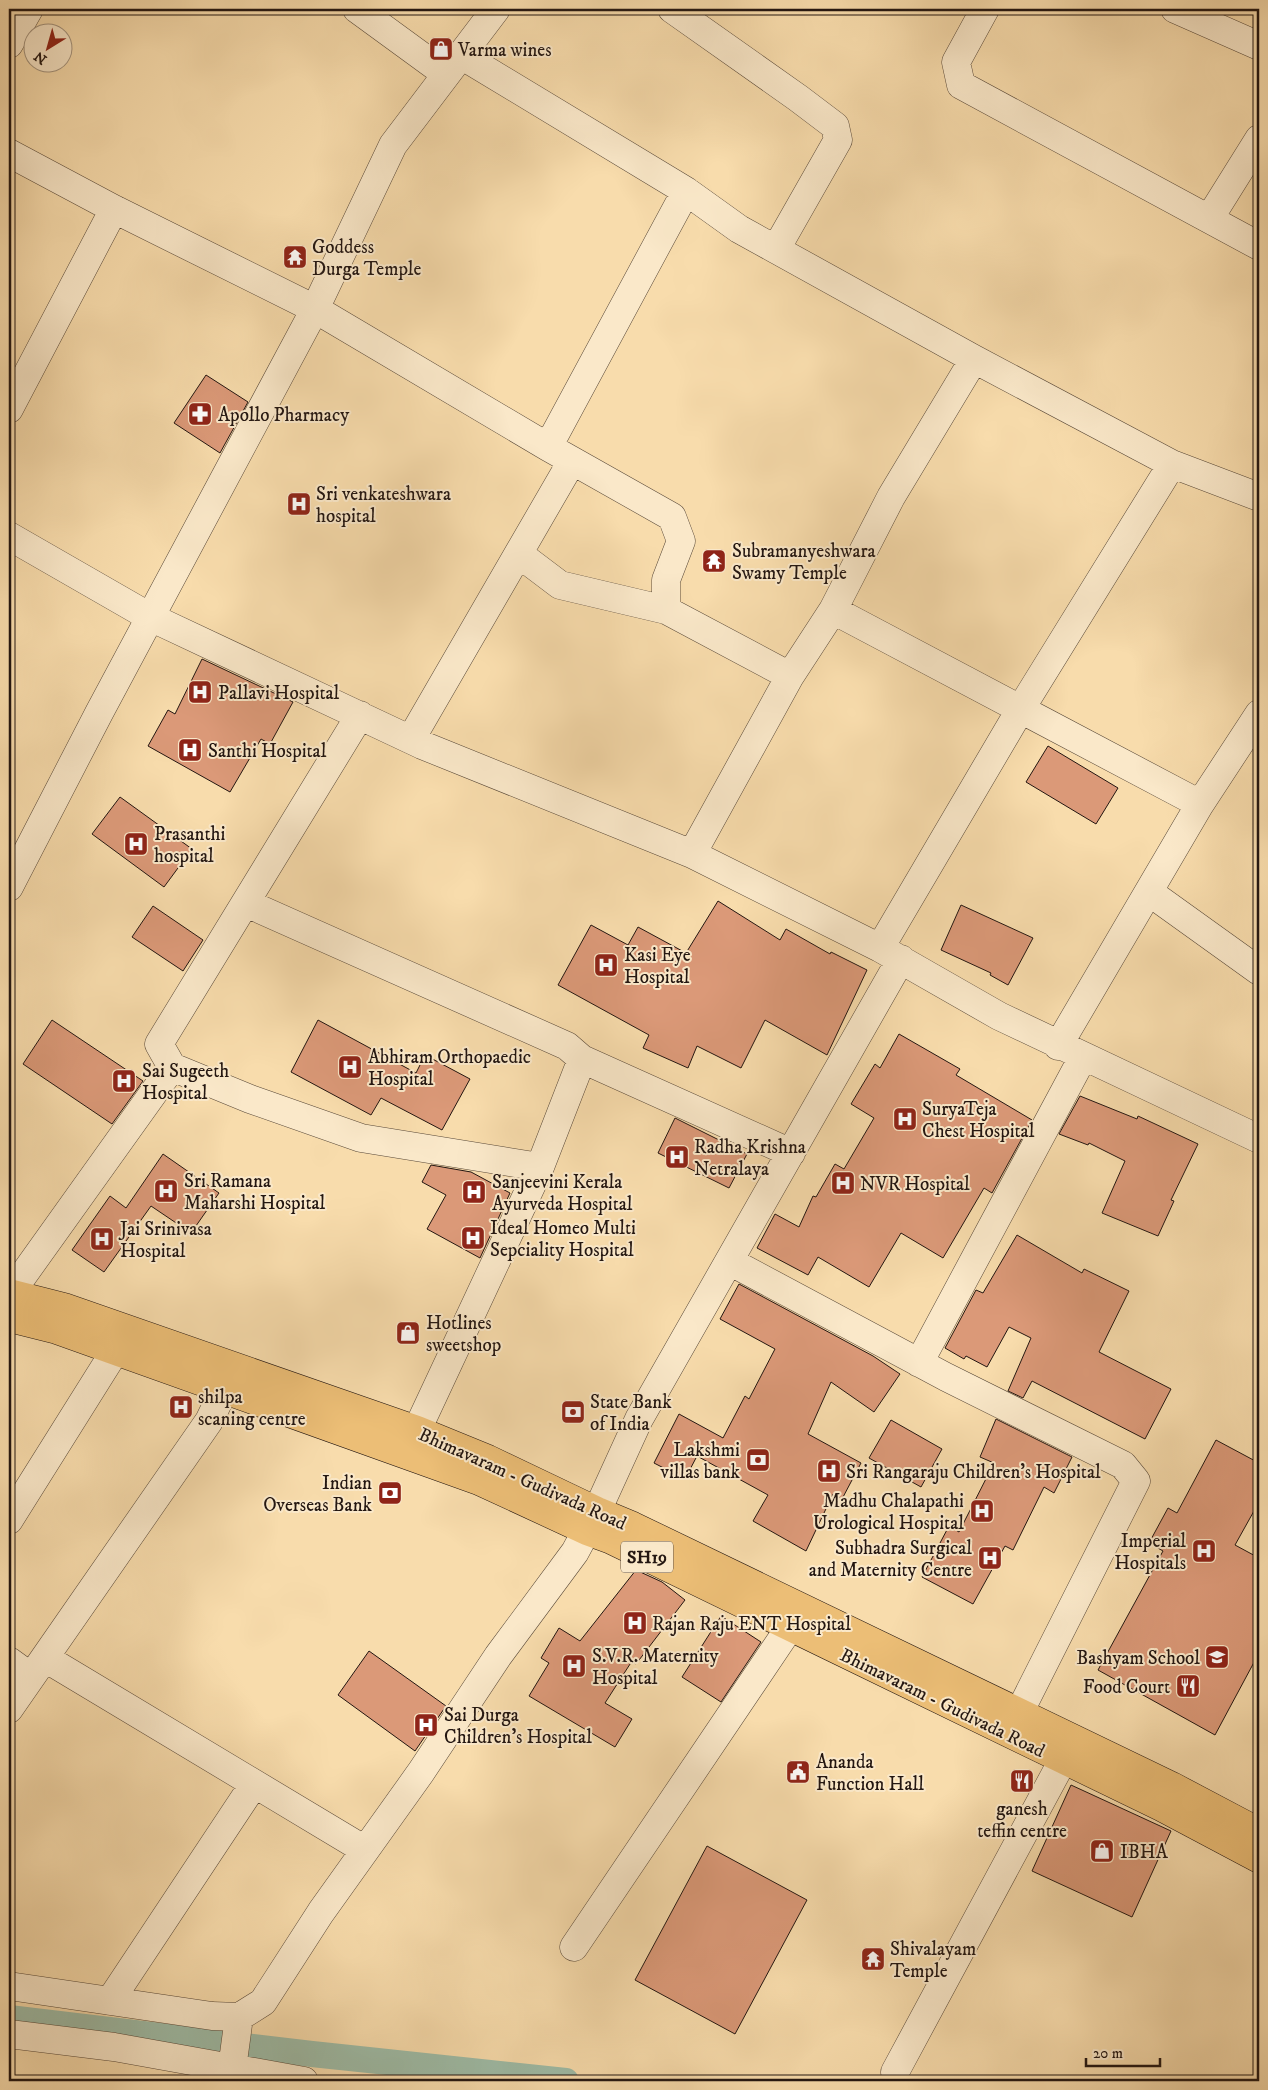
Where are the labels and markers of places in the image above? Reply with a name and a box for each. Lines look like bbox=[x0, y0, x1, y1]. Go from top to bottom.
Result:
shop icon: Varma wines bbox=[428, 36, 454, 62]
place label: Varma wines bbox=[457, 39, 552, 62]
place label: Goddess Durga Temple bbox=[312, 236, 421, 281]
temple icon: Goddess Durga Temple bbox=[282, 244, 308, 270]
pharmacy icon: Apollo Pharmacy bbox=[187, 401, 213, 427]
place label: Apollo Pharmacy bbox=[218, 404, 350, 427]
place label: Sri venkateshwara hospital bbox=[316, 483, 451, 528]
hospital icon: Sri venkateshwara hospital bbox=[286, 491, 312, 517]
place label: Subramanyeshwara Swamy Temple bbox=[732, 540, 876, 585]
temple icon: Subramanyeshwara Swamy Temple bbox=[701, 548, 727, 574]
hospital icon: Pallavi Hospital bbox=[187, 679, 213, 705]
place label: Pallavi Hospital bbox=[218, 682, 340, 705]
hospital icon: Santhi Hospital bbox=[177, 737, 203, 763]
place label: Santhi Hospital bbox=[208, 740, 327, 763]
place label: Prasanthi hospital bbox=[154, 823, 225, 868]
hospital icon: Prasanthi hospital bbox=[123, 831, 149, 857]
place label: Kasi Eye Hospital bbox=[624, 944, 691, 989]
hospital icon: Kasi Eye Hospital bbox=[593, 952, 619, 978]
place label: Abhiram Orthopaedic Hospital bbox=[368, 1046, 531, 1091]
hospital icon: Abhiram Orthopaedic Hospital bbox=[337, 1054, 363, 1080]
place label: Sai Sugeeth Hospital bbox=[142, 1060, 229, 1105]
hospital icon: Sai Sugeeth Hospital bbox=[111, 1068, 137, 1094]
place label: SuryaTeja Chest Hospital bbox=[922, 1098, 1035, 1143]
hospital icon: SuryaTeja Chest Hospital bbox=[892, 1106, 918, 1132]
place label: Radha Krishna Netralaya bbox=[694, 1136, 806, 1181]
hospital icon: Radha Krishna Netralaya bbox=[664, 1144, 690, 1170]
place label: Sri Ramana Maharshi Hospital bbox=[184, 1170, 326, 1215]
hospital icon: NVR Hospital bbox=[830, 1170, 856, 1196]
place label: Sanjeevini Kerala Ayurveda Hospital bbox=[492, 1171, 633, 1216]
place label: NVR Hospital bbox=[860, 1173, 970, 1196]
hospital icon: Sri Ramana Maharshi Hospital bbox=[153, 1178, 179, 1204]
hospital icon: Sanjeevini Kerala Ayurveda Hospital bbox=[461, 1179, 487, 1205]
place label: Ideal Homeo Multi Sepciality Hospital bbox=[490, 1217, 636, 1262]
place label: Jai Srinivasa Hospital bbox=[118, 1218, 212, 1263]
hospital icon: Ideal Homeo Multi Sepciality Hospital bbox=[460, 1225, 486, 1251]
hospital icon: Jai Srinivasa Hospital bbox=[89, 1226, 115, 1252]
place label: Hotlines sweetshop bbox=[426, 1312, 501, 1357]
shop icon: Hotlines sweetshop bbox=[395, 1320, 421, 1346]
place label: shilpa scaning centre bbox=[198, 1386, 306, 1431]
place label: State Bank of India bbox=[590, 1391, 672, 1436]
hospital icon: shilpa scaning centre bbox=[168, 1394, 194, 1420]
bank icon: State Bank of India bbox=[560, 1399, 586, 1425]
place label: Lakshmi villas bank bbox=[660, 1439, 741, 1484]
bank icon: Lakshmi villas bank bbox=[745, 1447, 771, 1473]
hospital icon: Sri Rangaraju Children's Hospital bbox=[816, 1458, 842, 1484]
place label: Sri Rangaraju Children's Hospital bbox=[846, 1461, 1101, 1484]
place label: Indian Overseas Bank bbox=[263, 1472, 373, 1517]
bank icon: Indian Overseas Bank bbox=[377, 1480, 403, 1506]
place label: Madhu Chalapathi Urological Hospital bbox=[813, 1490, 964, 1535]
hospital icon: Madhu Chalapathi Urological Hospital bbox=[969, 1498, 995, 1524]
place label: Imperial Hospitals bbox=[1114, 1530, 1186, 1575]
place label: Subhadra Surgical and Maternity Centre bbox=[809, 1537, 972, 1582]
hospital icon: Imperial Hospitals bbox=[1191, 1538, 1217, 1564]
hospital icon: Subhadra Surgical and Maternity Centre bbox=[977, 1545, 1003, 1571]
hospital icon: Rajan Raju ENT Hospital bbox=[622, 1610, 648, 1636]
place label: Rajan Raju ENT Hospital bbox=[652, 1613, 851, 1636]
school or university icon: Bashyam School bbox=[1204, 1644, 1230, 1670]
place label: S.V.R. Maternity Hospital bbox=[592, 1645, 720, 1690]
place label: Bashyam School bbox=[1076, 1647, 1200, 1670]
hospital icon: S.V.R. Maternity Hospital bbox=[561, 1653, 587, 1679]
restaurant icon: Food Court bbox=[1175, 1673, 1201, 1699]
place label: Food Court bbox=[1083, 1676, 1170, 1699]
place label: Sai Durga Children's Hospital bbox=[444, 1704, 592, 1749]
hospital icon: Sai Durga Children's Hospital bbox=[413, 1712, 439, 1738]
place label: Ananda Function Hall bbox=[816, 1751, 924, 1796]
public building icon: Ananda Function Hall bbox=[785, 1759, 811, 1785]
restaurant icon: ganesh teffin centre bbox=[1009, 1768, 1035, 1794]
place label: ganesh teffin centre bbox=[977, 1798, 1067, 1843]
shop icon: IBHA bbox=[1089, 1838, 1115, 1864]
place label: IBHA bbox=[1120, 1841, 1169, 1864]
place label: Shivalayam Temple bbox=[890, 1938, 976, 1983]
temple icon: Shivalayam Temple bbox=[860, 1946, 886, 1972]

